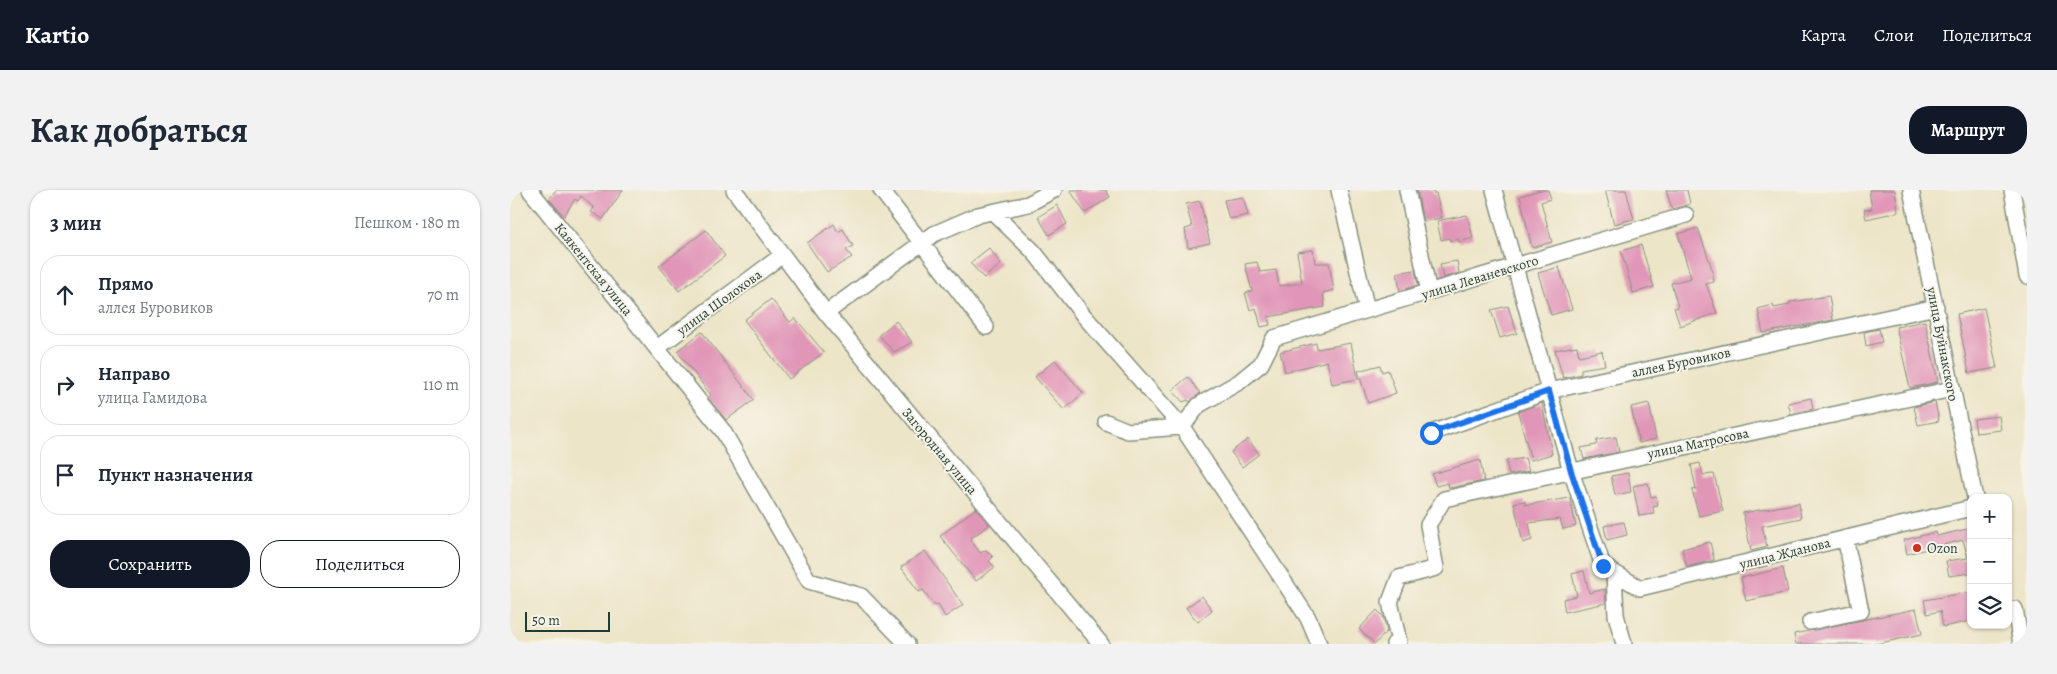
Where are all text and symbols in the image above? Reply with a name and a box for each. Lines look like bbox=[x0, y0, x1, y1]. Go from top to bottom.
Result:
text: Kartio bbox=[25, 19, 89, 51]
text: Карта bbox=[1801, 23, 1846, 47]
text: Слои bbox=[1874, 23, 1914, 47]
text: Поделиться bbox=[1942, 23, 2032, 47]
text: Как добраться bbox=[30, 106, 248, 154]
button: Маршрут bbox=[1909, 106, 2027, 154]
text: 3 мин bbox=[50, 209, 102, 237]
text: Пешком · 180 m bbox=[354, 212, 460, 234]
street label: Каякентская улица bbox=[550, 219, 637, 320]
street label: улица Леваневского bbox=[1419, 251, 1541, 305]
street label: улица Шолохова bbox=[672, 265, 766, 340]
text: Прямо bbox=[98, 271, 153, 297]
icon: ahead bbox=[51, 281, 79, 309]
text: 70 m bbox=[427, 284, 459, 306]
street label: улица Буйнакского bbox=[1922, 284, 1963, 403]
text: аллея Буровиков bbox=[98, 297, 213, 319]
street label: аллея Буровиков bbox=[1630, 343, 1733, 382]
text: Направо bbox=[98, 361, 170, 387]
icon: right bbox=[51, 371, 79, 399]
text: 110 m bbox=[423, 374, 459, 396]
text: улица Гамидова bbox=[98, 387, 207, 409]
street label: Загородная улица bbox=[898, 404, 982, 499]
route start bbox=[1420, 422, 1443, 445]
street label: улица Матросова bbox=[1645, 423, 1751, 464]
icon: arrive bbox=[51, 461, 79, 489]
text: Пункт назначения bbox=[98, 462, 253, 488]
map controls bbox=[1967, 494, 2012, 629]
button: + bbox=[1967, 494, 2012, 539]
street label: улица Жданова bbox=[1737, 533, 1833, 574]
place label: Ozon bbox=[1927, 539, 1958, 558]
button: − bbox=[1967, 539, 2012, 584]
button: Сохранить bbox=[50, 540, 250, 588]
button: Поделиться bbox=[260, 540, 460, 588]
marker: Ozon bbox=[1911, 542, 1923, 554]
route end bbox=[1592, 555, 1615, 578]
button: layers bbox=[1967, 584, 2012, 629]
scale bar bbox=[525, 609, 610, 632]
text: 50 m bbox=[532, 611, 560, 630]

